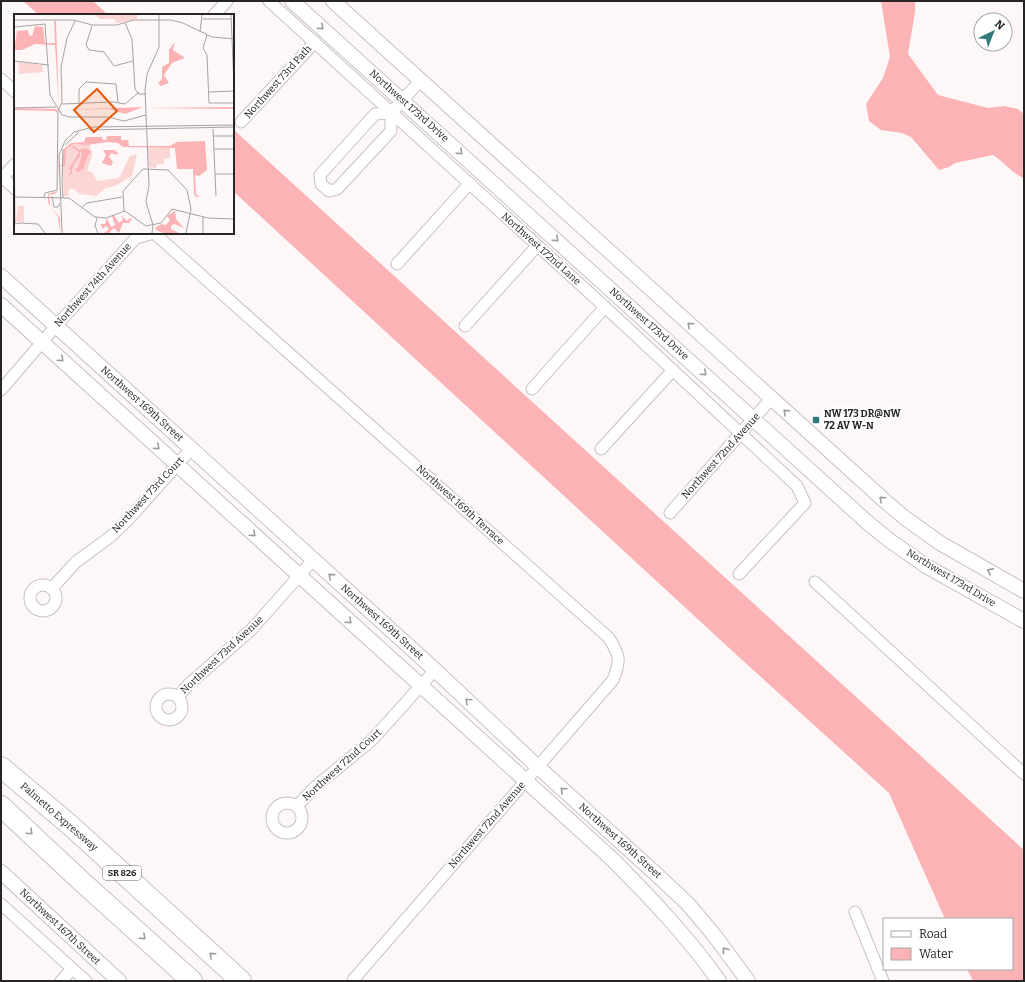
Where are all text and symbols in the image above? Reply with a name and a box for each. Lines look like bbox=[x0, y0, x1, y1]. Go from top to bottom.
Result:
north arrow bbox=[973, 12, 1013, 52]
inset map bbox=[14, 14, 234, 234]
text: N bbox=[992, 17, 1007, 33]
one-way arrow bbox=[317, 22, 324, 29]
street label: Northwest 73rd Path bbox=[242, 42, 315, 121]
street label: Northwest 173rd Drive bbox=[367, 67, 451, 145]
one-way arrow bbox=[455, 147, 462, 154]
street label: Northwest 172nd Lane bbox=[499, 210, 583, 288]
one-way arrow bbox=[551, 234, 559, 242]
street label: Northwest 74th Avenue bbox=[52, 241, 134, 329]
street label: Northwest 173rd Drive bbox=[607, 285, 691, 363]
one-way arrow bbox=[687, 322, 695, 329]
one-way arrow bbox=[56, 354, 64, 362]
street label: Northwest 169th Street bbox=[98, 364, 186, 444]
one-way arrow bbox=[699, 369, 707, 376]
place label: NW 173 DR@NW 72 AV W-N bbox=[824, 408, 901, 432]
one-way arrow bbox=[783, 409, 791, 417]
street label: Northwest 72nd Avenue bbox=[679, 411, 763, 501]
marker: NW 173 DR@NW 72 AV W-N bbox=[811, 415, 821, 425]
one-way arrow bbox=[152, 442, 160, 449]
street label: Northwest 73rd Court bbox=[110, 454, 187, 536]
street label: Northwest 169th Terrace bbox=[414, 462, 506, 548]
one-way arrow bbox=[880, 497, 887, 504]
one-way arrow bbox=[248, 529, 256, 537]
street label: Northwest 173rd Drive bbox=[904, 547, 998, 609]
one-way arrow bbox=[987, 569, 994, 576]
one-way arrow bbox=[328, 573, 336, 580]
street label: Northwest 169th Street bbox=[338, 582, 426, 662]
street label: Northwest 73rd Avenue bbox=[178, 614, 266, 696]
one-way arrow bbox=[345, 617, 352, 624]
one-way arrow bbox=[465, 699, 473, 706]
street label: Northwest 72nd Court bbox=[300, 726, 384, 804]
street label: Northwest 72nd Avenue bbox=[446, 779, 528, 871]
street label: Palmetto Expressway bbox=[18, 780, 101, 854]
one-way arrow bbox=[560, 787, 568, 795]
street label: Northwest 169th Street bbox=[576, 801, 664, 881]
one-way arrow bbox=[25, 828, 32, 835]
road number: SR 826 bbox=[103, 866, 141, 880]
street label: Northwest 167th Street bbox=[17, 887, 103, 968]
legend bbox=[883, 918, 1013, 970]
text: Road bbox=[919, 927, 947, 941]
one-way arrow bbox=[138, 932, 146, 939]
one-way arrow bbox=[723, 947, 730, 954]
text: Water bbox=[919, 947, 954, 961]
one-way arrow bbox=[209, 952, 217, 959]

